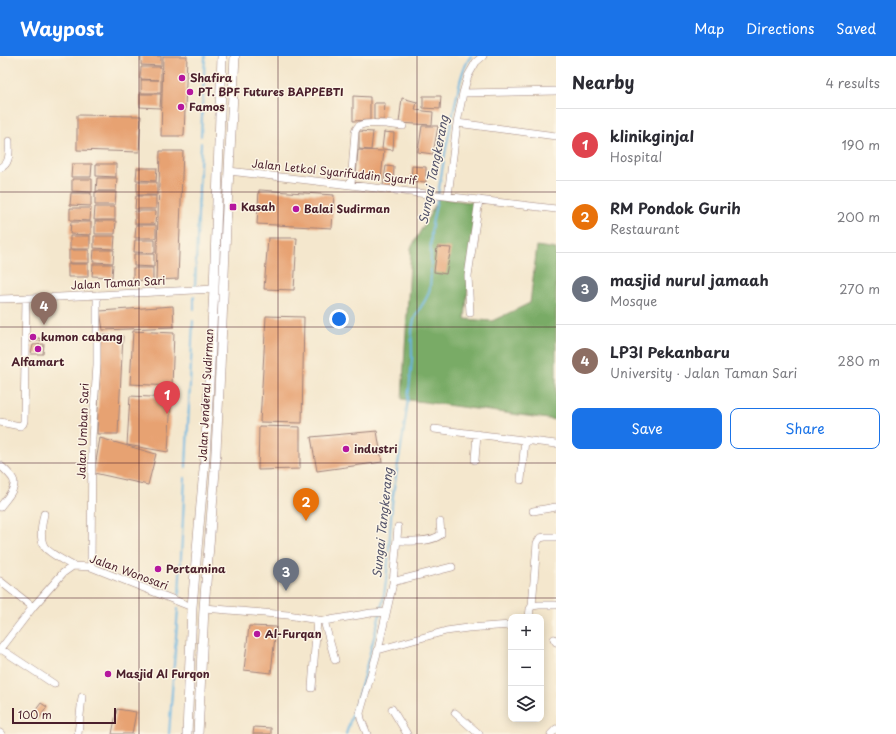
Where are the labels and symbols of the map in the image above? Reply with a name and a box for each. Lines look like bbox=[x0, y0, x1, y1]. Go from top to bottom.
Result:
place label: Shafira bbox=[190, 69, 233, 86]
marker: Shafira bbox=[177, 73, 187, 83]
place label: PT. BPF Futures BAPPEBTI bbox=[198, 83, 344, 100]
marker: PT. BPF Futures BAPPEBTI bbox=[185, 87, 195, 97]
place label: Famos bbox=[189, 98, 225, 115]
marker: Famos bbox=[176, 102, 186, 112]
water label: Sungai Tangkerang bbox=[414, 113, 453, 226]
street label: Jalan Letkol Syarifuddin Syarif bbox=[251, 154, 419, 189]
place label: Kasah bbox=[241, 198, 276, 215]
place label: Balai Sudirman bbox=[304, 200, 390, 217]
marker: Kasah bbox=[228, 202, 238, 212]
marker: Balai Sudirman bbox=[291, 204, 301, 214]
street label: Jalan Taman Sari bbox=[70, 272, 166, 293]
pin: 4 bbox=[31, 292, 57, 325]
your location bbox=[329, 309, 349, 329]
place label: kumon cabang bbox=[41, 328, 123, 345]
street label: Jalan Jenderal Sudirman bbox=[194, 328, 217, 462]
marker: kumon cabang bbox=[28, 332, 38, 342]
marker: Alfamart bbox=[33, 344, 43, 354]
place label: Alfamart bbox=[12, 353, 65, 370]
pin: 1 bbox=[154, 381, 180, 414]
street label: Jalan Umban Sari bbox=[72, 382, 93, 479]
place label: industri bbox=[354, 440, 398, 457]
marker: industri bbox=[341, 444, 351, 454]
water label: Sungai Tangkerang bbox=[367, 466, 397, 579]
pin: 2 bbox=[293, 488, 319, 521]
street label: Jalan Wonosari bbox=[87, 549, 171, 594]
pin: 3 bbox=[273, 558, 299, 591]
place label: Pertamina bbox=[166, 560, 226, 577]
marker: Pertamina bbox=[153, 564, 163, 574]
place label: Al-Furqan bbox=[265, 625, 322, 642]
marker: Al-Furqan bbox=[252, 629, 262, 639]
place label: Masjid Al Furqon bbox=[116, 665, 210, 682]
marker: Masjid Al Furqon bbox=[103, 669, 113, 679]
scale bar bbox=[12, 706, 116, 725]

